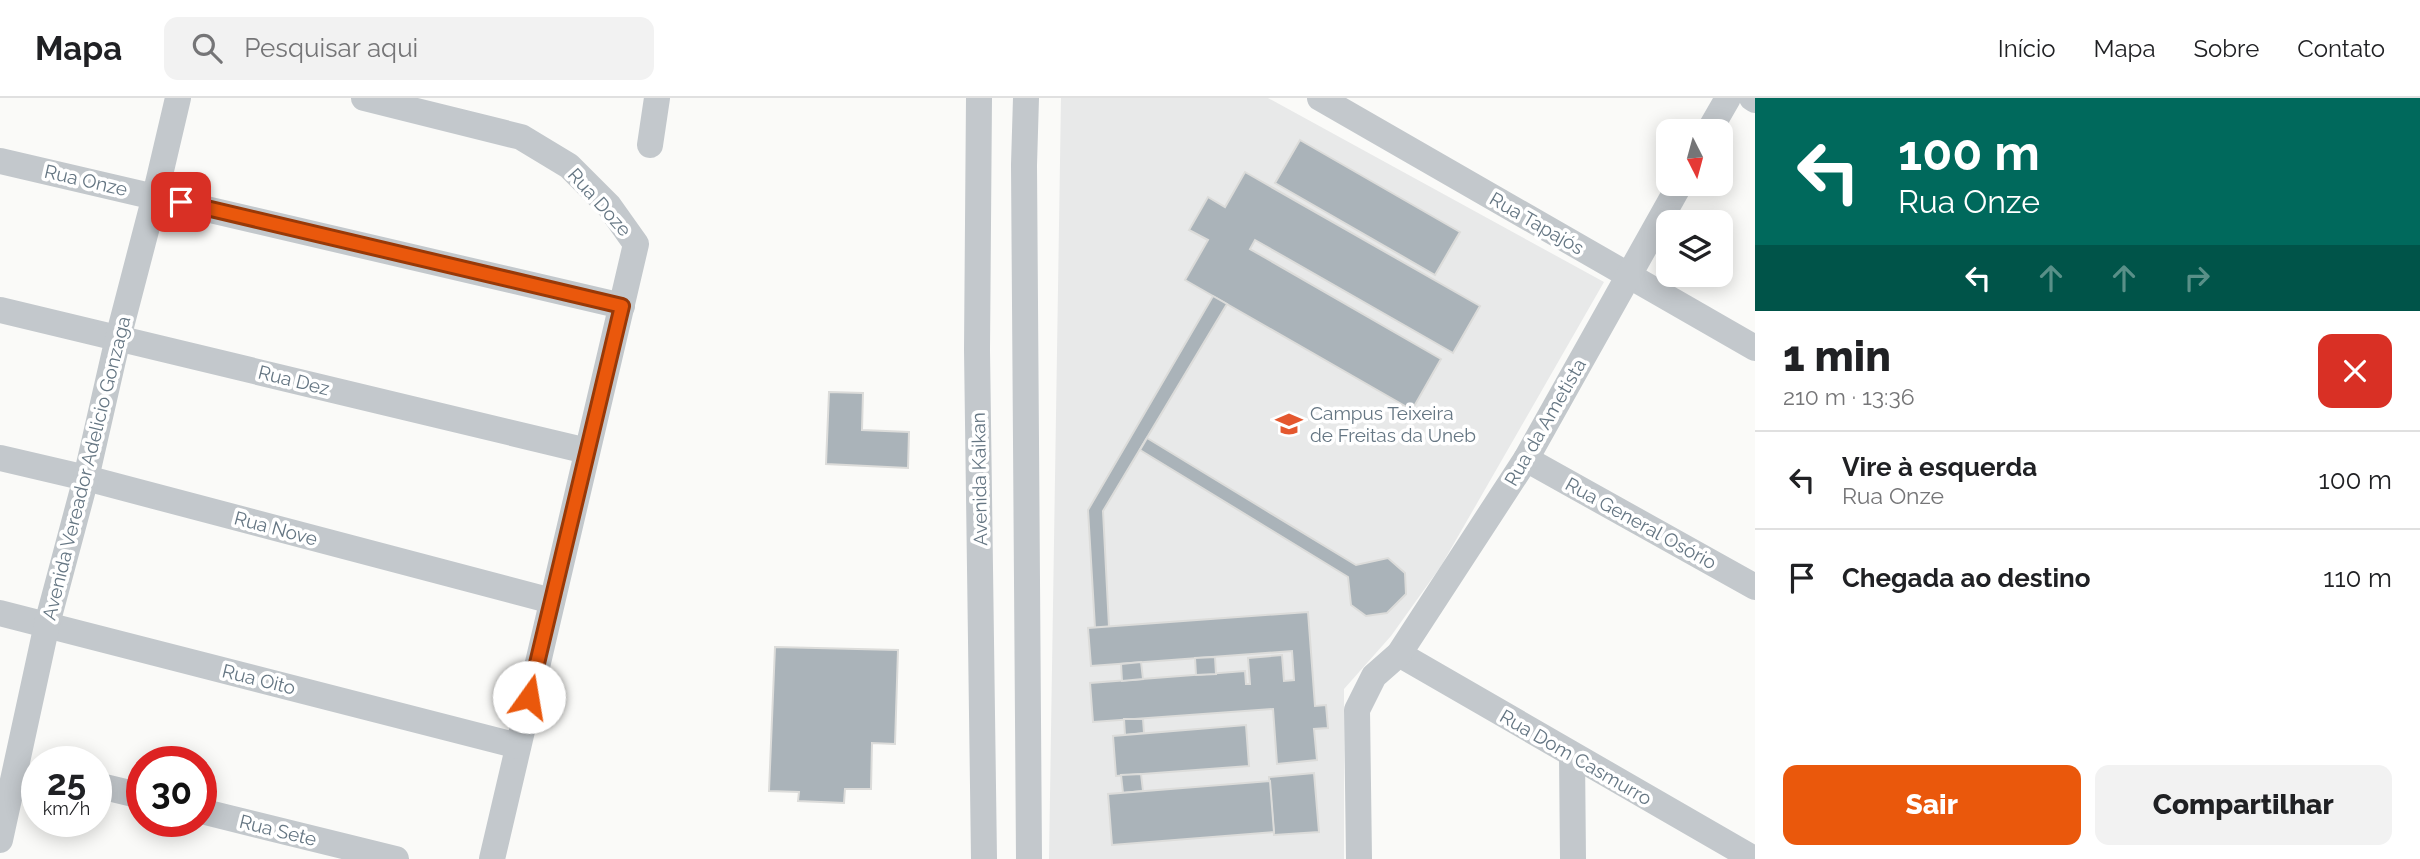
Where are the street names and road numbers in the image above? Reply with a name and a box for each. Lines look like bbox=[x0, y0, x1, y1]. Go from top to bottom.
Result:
street label: Rua Onze bbox=[42, 160, 130, 200]
street label: Rua Doze bbox=[564, 164, 636, 240]
street label: Rua Tapajós bbox=[1486, 187, 1588, 259]
street label: Avenida Vereador Adelicio Gonzaga bbox=[38, 314, 134, 622]
street label: Rua da Ametista bbox=[1500, 355, 1590, 489]
street label: Rua Dez bbox=[256, 361, 332, 399]
street label: Avenida Kaikan bbox=[967, 412, 991, 546]
street label: Rua General Osório bbox=[1562, 472, 1720, 574]
street label: Rua Nove bbox=[232, 506, 320, 550]
street label: Rua Oito bbox=[220, 659, 298, 699]
street label: Rua Dom Casmurro bbox=[1496, 705, 1656, 809]
street label: Rua Sete bbox=[237, 810, 319, 850]

